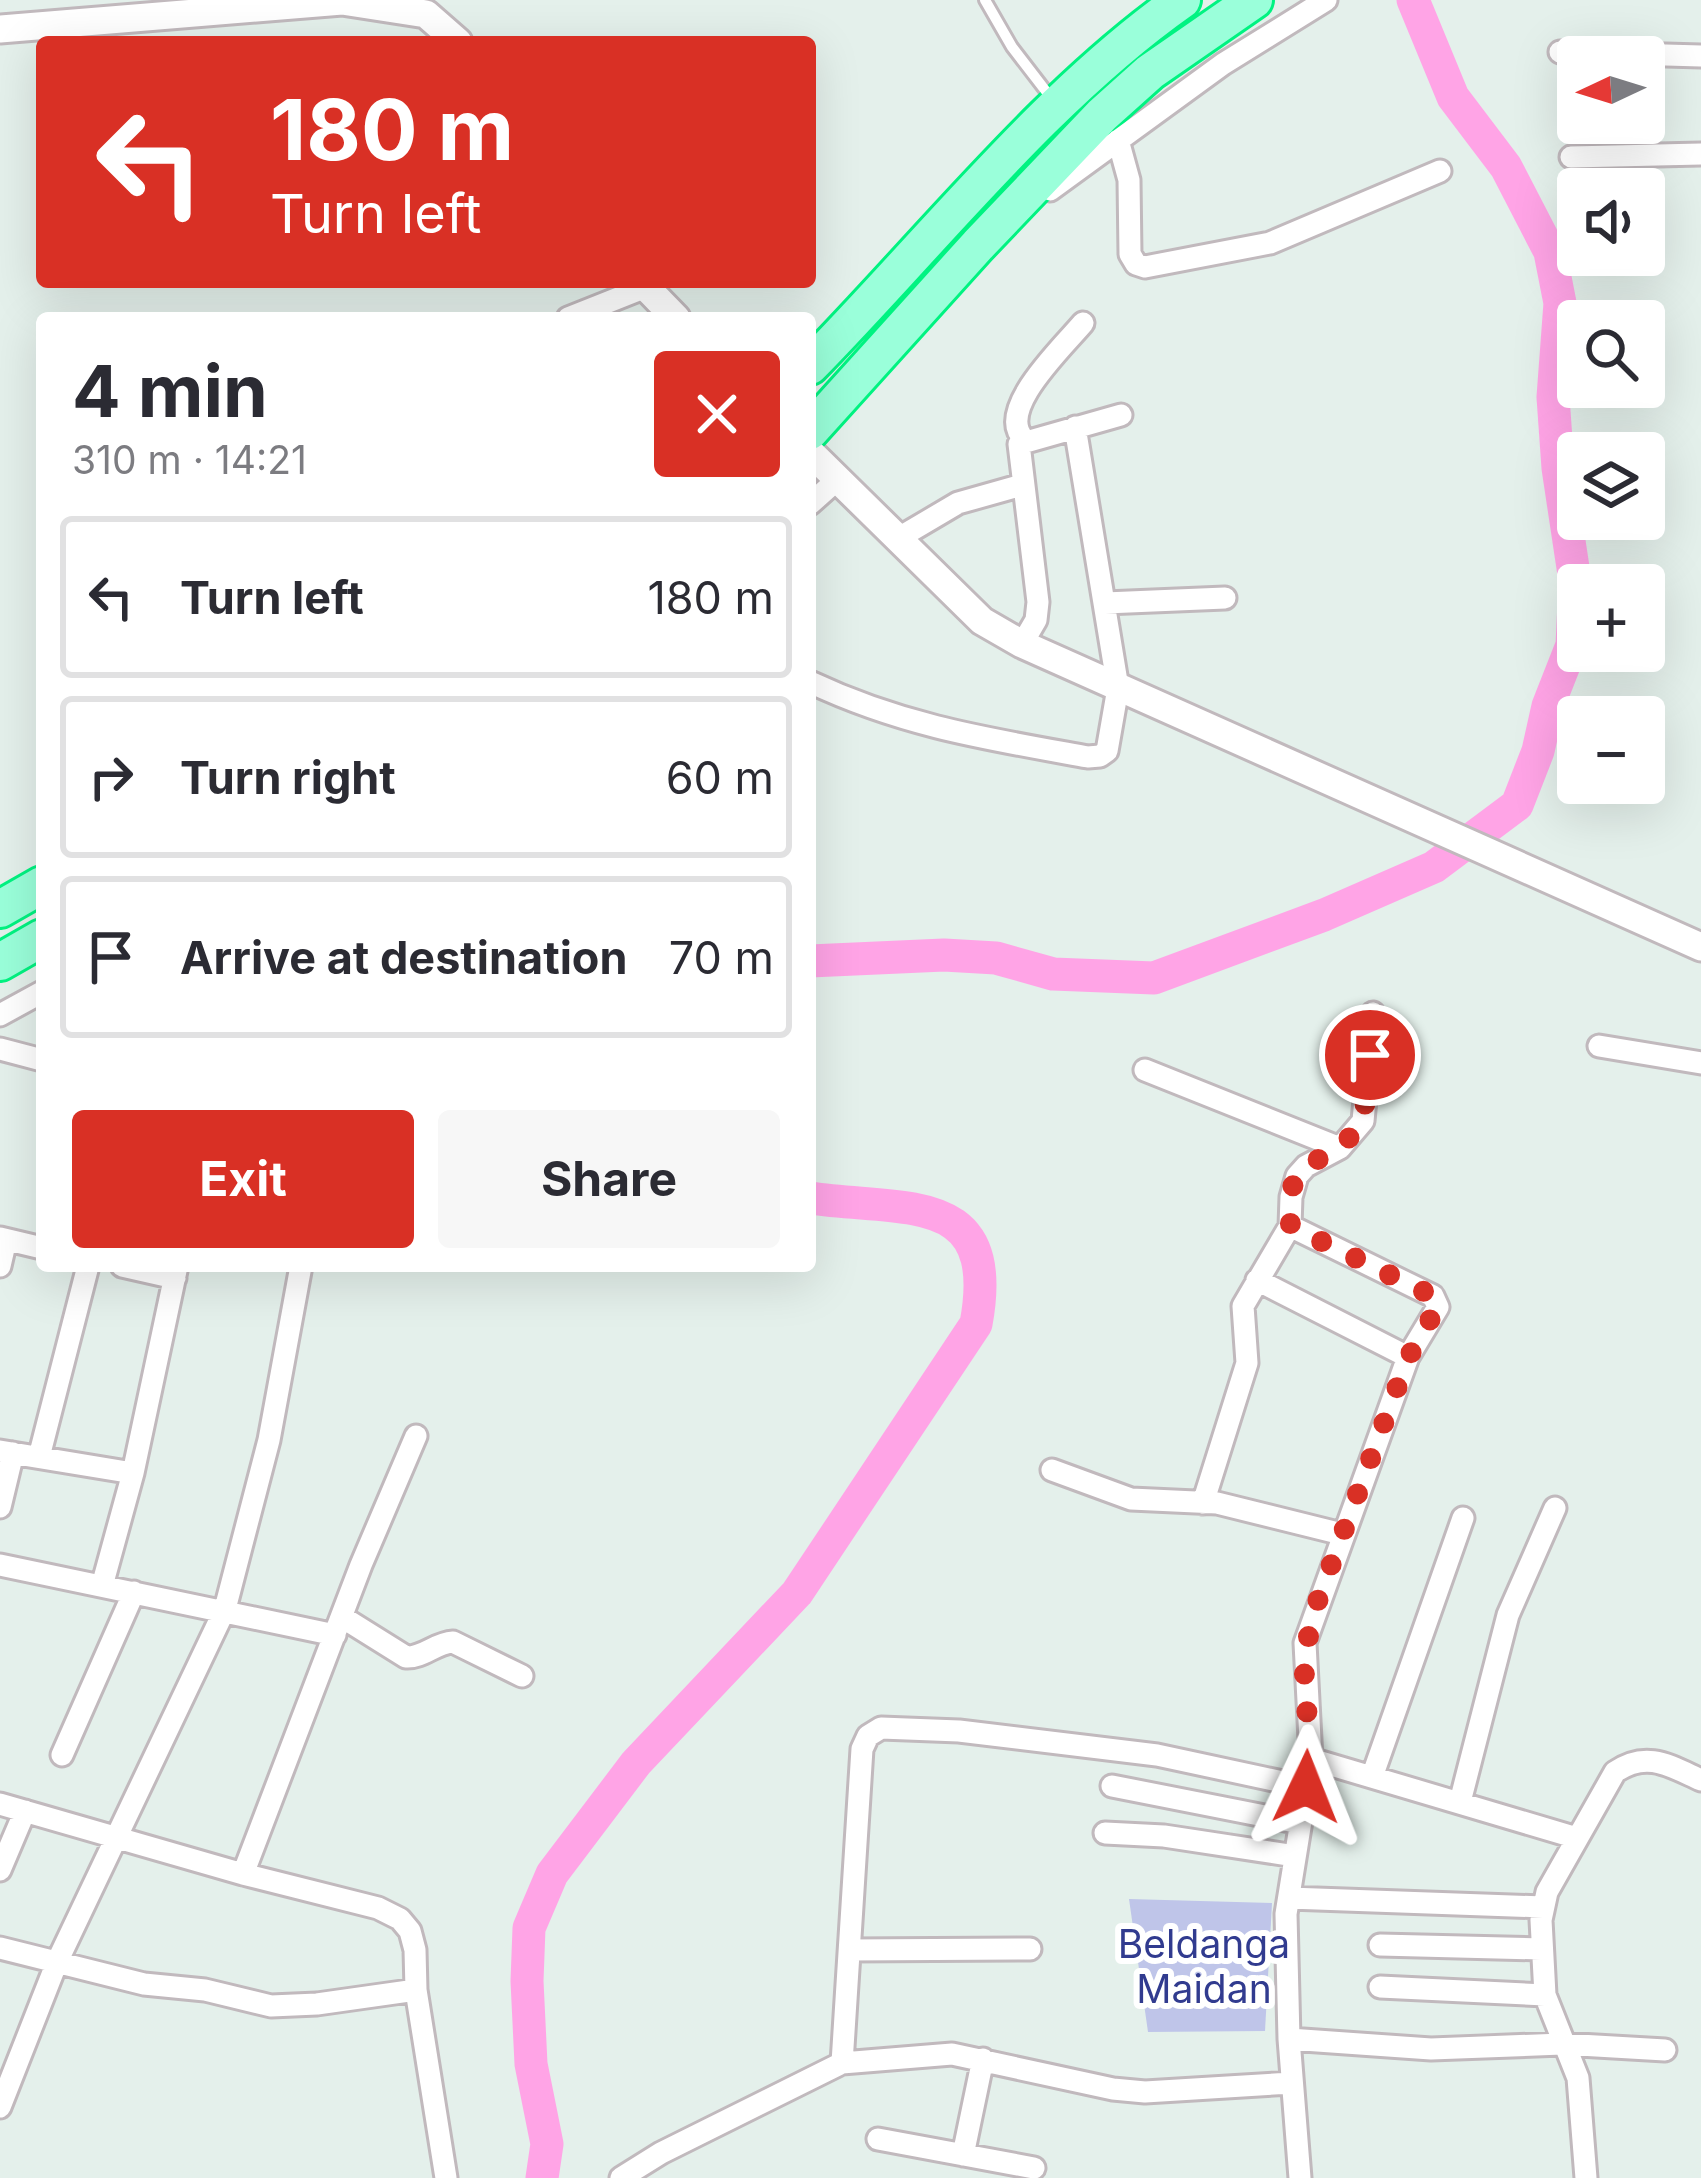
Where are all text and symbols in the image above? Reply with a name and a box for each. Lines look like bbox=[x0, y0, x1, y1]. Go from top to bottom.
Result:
north arrow bbox=[1557, 36, 1665, 144]
map controls bbox=[1557, 36, 1665, 804]
text: 180 m bbox=[270, 79, 514, 180]
icon: left bbox=[72, 84, 228, 240]
button: sound bbox=[1557, 168, 1665, 276]
text: Turn left bbox=[270, 181, 481, 246]
button: search bbox=[1557, 300, 1665, 408]
text: 4 min bbox=[72, 347, 268, 434]
button: close bbox=[654, 351, 780, 477]
button: layers bbox=[1557, 432, 1665, 540]
text: 310 m · 14:21 bbox=[72, 436, 307, 483]
icon: left bbox=[78, 564, 144, 630]
button: + bbox=[1557, 564, 1665, 672]
text: Turn left bbox=[180, 570, 364, 625]
text: 180 m bbox=[647, 570, 774, 625]
button: − bbox=[1557, 696, 1665, 804]
icon: right bbox=[78, 744, 144, 810]
text: Turn right bbox=[180, 750, 396, 805]
text: 60 m bbox=[666, 750, 774, 805]
icon: arrive bbox=[78, 924, 144, 990]
text: Arrive at destination bbox=[180, 930, 627, 985]
text: 70 m bbox=[669, 930, 774, 985]
pin bbox=[1319, 1004, 1421, 1106]
icon: arrive bbox=[1337, 1022, 1403, 1088]
button: Exit bbox=[72, 1110, 414, 1248]
button: Share bbox=[438, 1110, 780, 1248]
position arrow bbox=[1243, 1724, 1369, 1850]
park label: Beldanga Maidan bbox=[1118, 1920, 1290, 2012]

